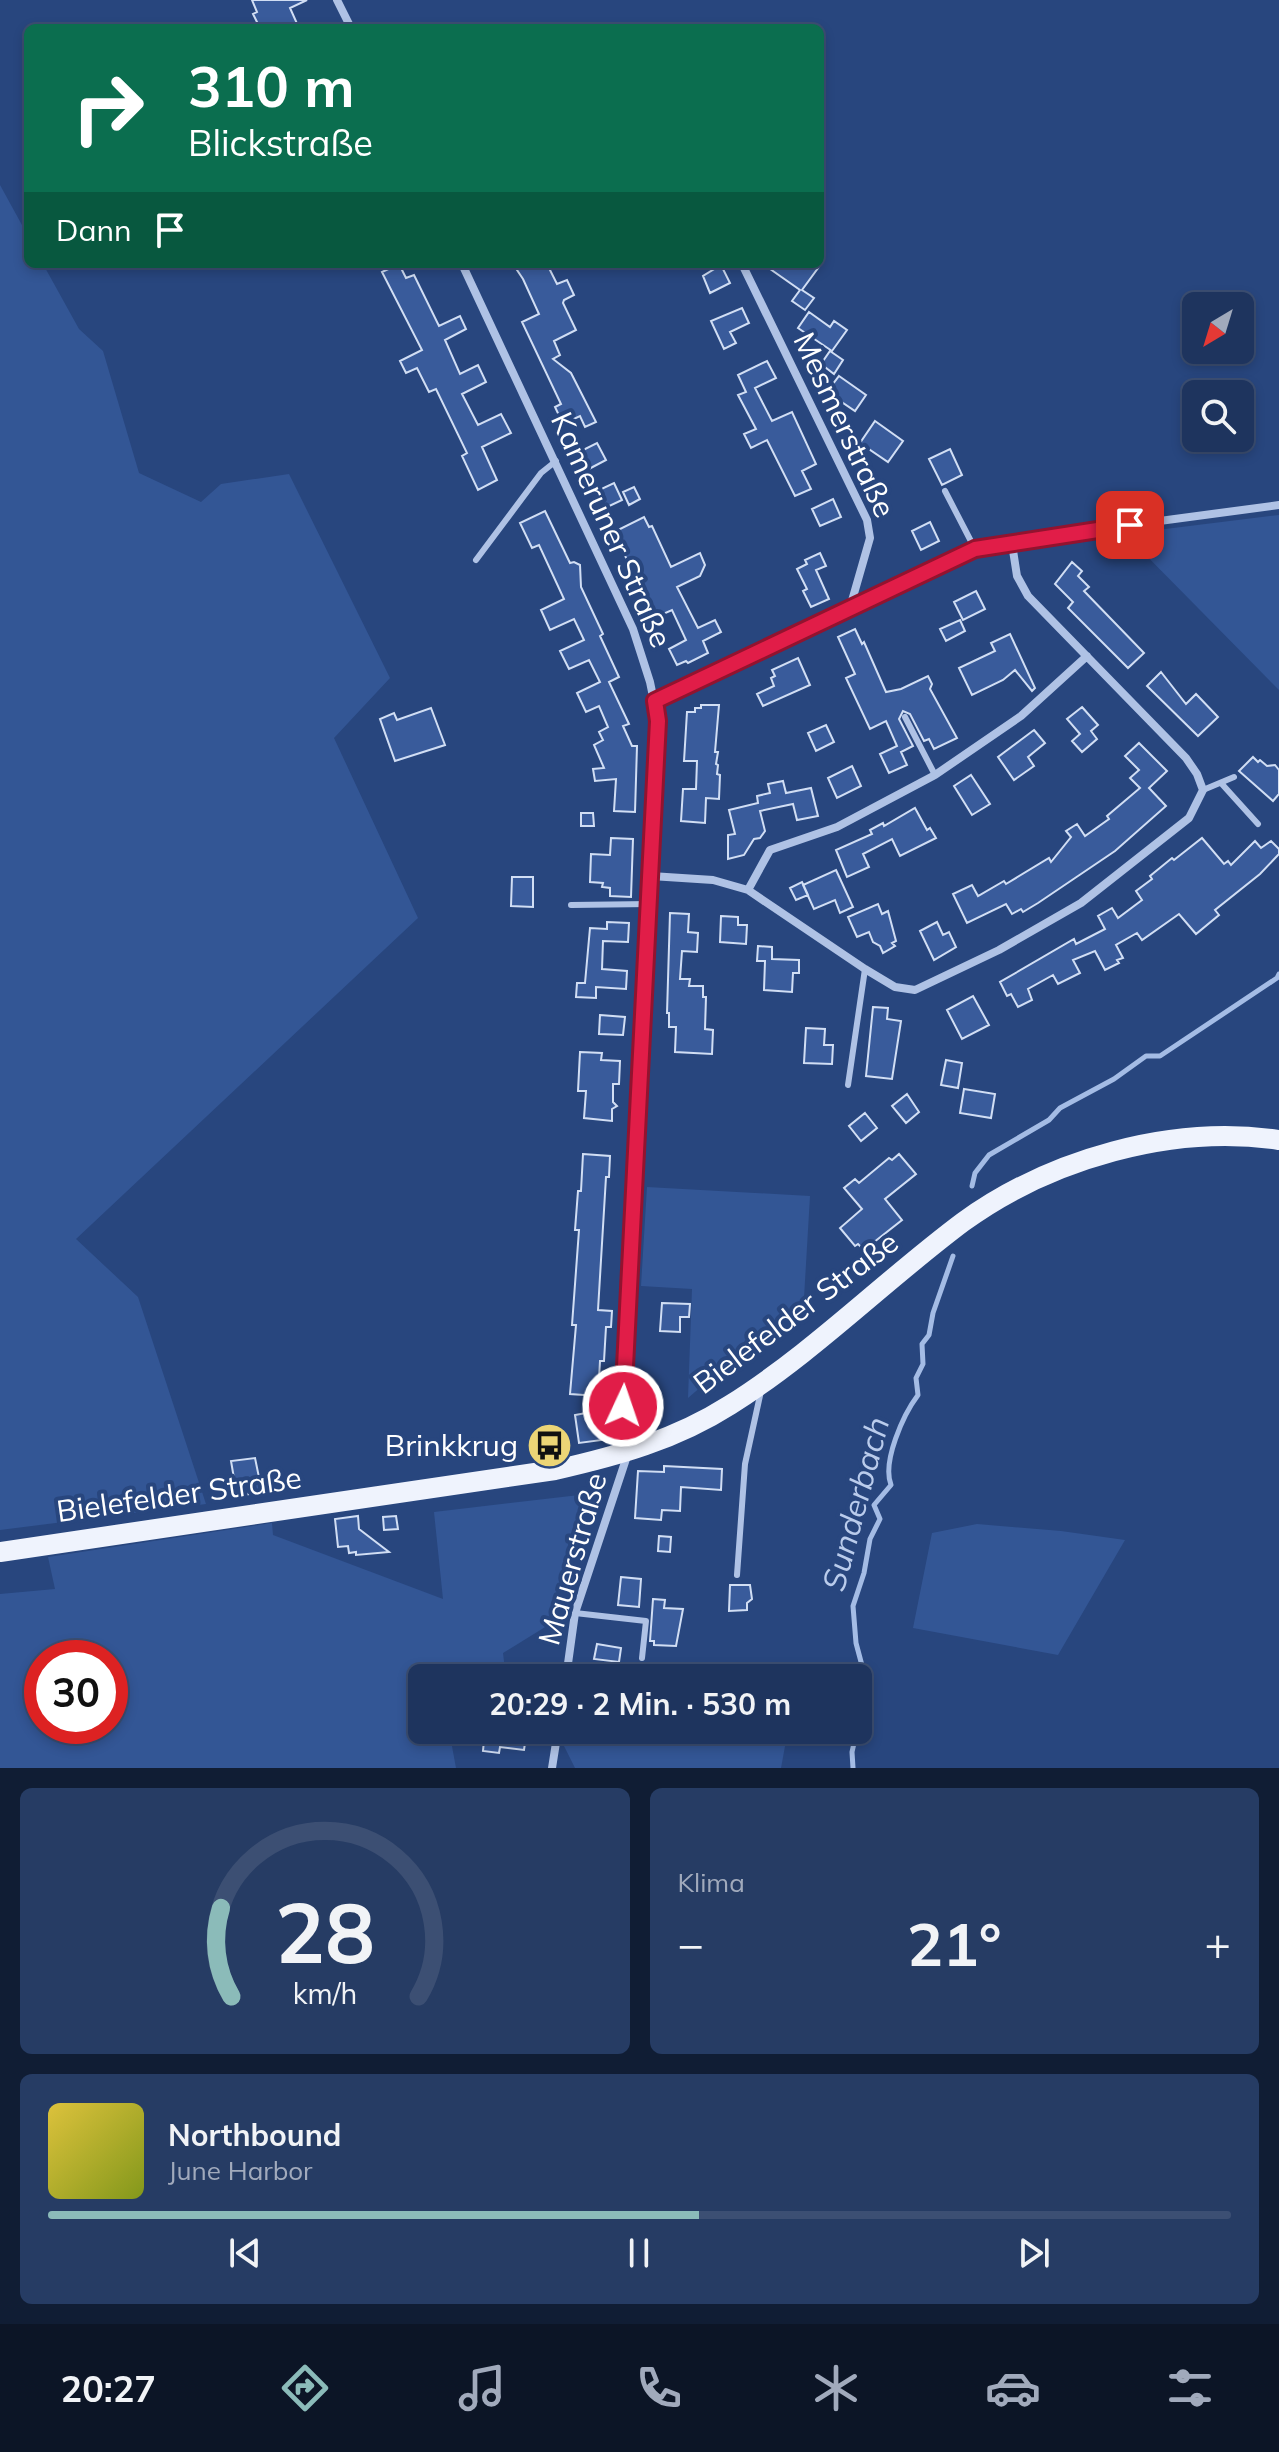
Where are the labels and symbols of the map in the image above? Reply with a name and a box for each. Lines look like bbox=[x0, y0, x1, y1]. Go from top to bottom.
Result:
north arrow bbox=[1182, 292, 1254, 364]
street label: Mesmerstraße bbox=[785, 326, 904, 523]
street label: Kameruner Straße bbox=[543, 406, 681, 653]
pin bbox=[1096, 491, 1164, 559]
street label: Bielefelder Straße bbox=[685, 1223, 905, 1402]
position arrow bbox=[581, 1364, 665, 1448]
water label: Sunderbach bbox=[813, 1412, 897, 1595]
bus stop icon: Brinkkrug bbox=[525, 1422, 573, 1470]
place label: Brinkkrug bbox=[385, 1426, 518, 1464]
street label: Bielefelder Straße bbox=[54, 1458, 304, 1530]
street label: Mauerstraße bbox=[529, 1468, 615, 1649]
speed limit sign: 30 bbox=[24, 1640, 128, 1744]

